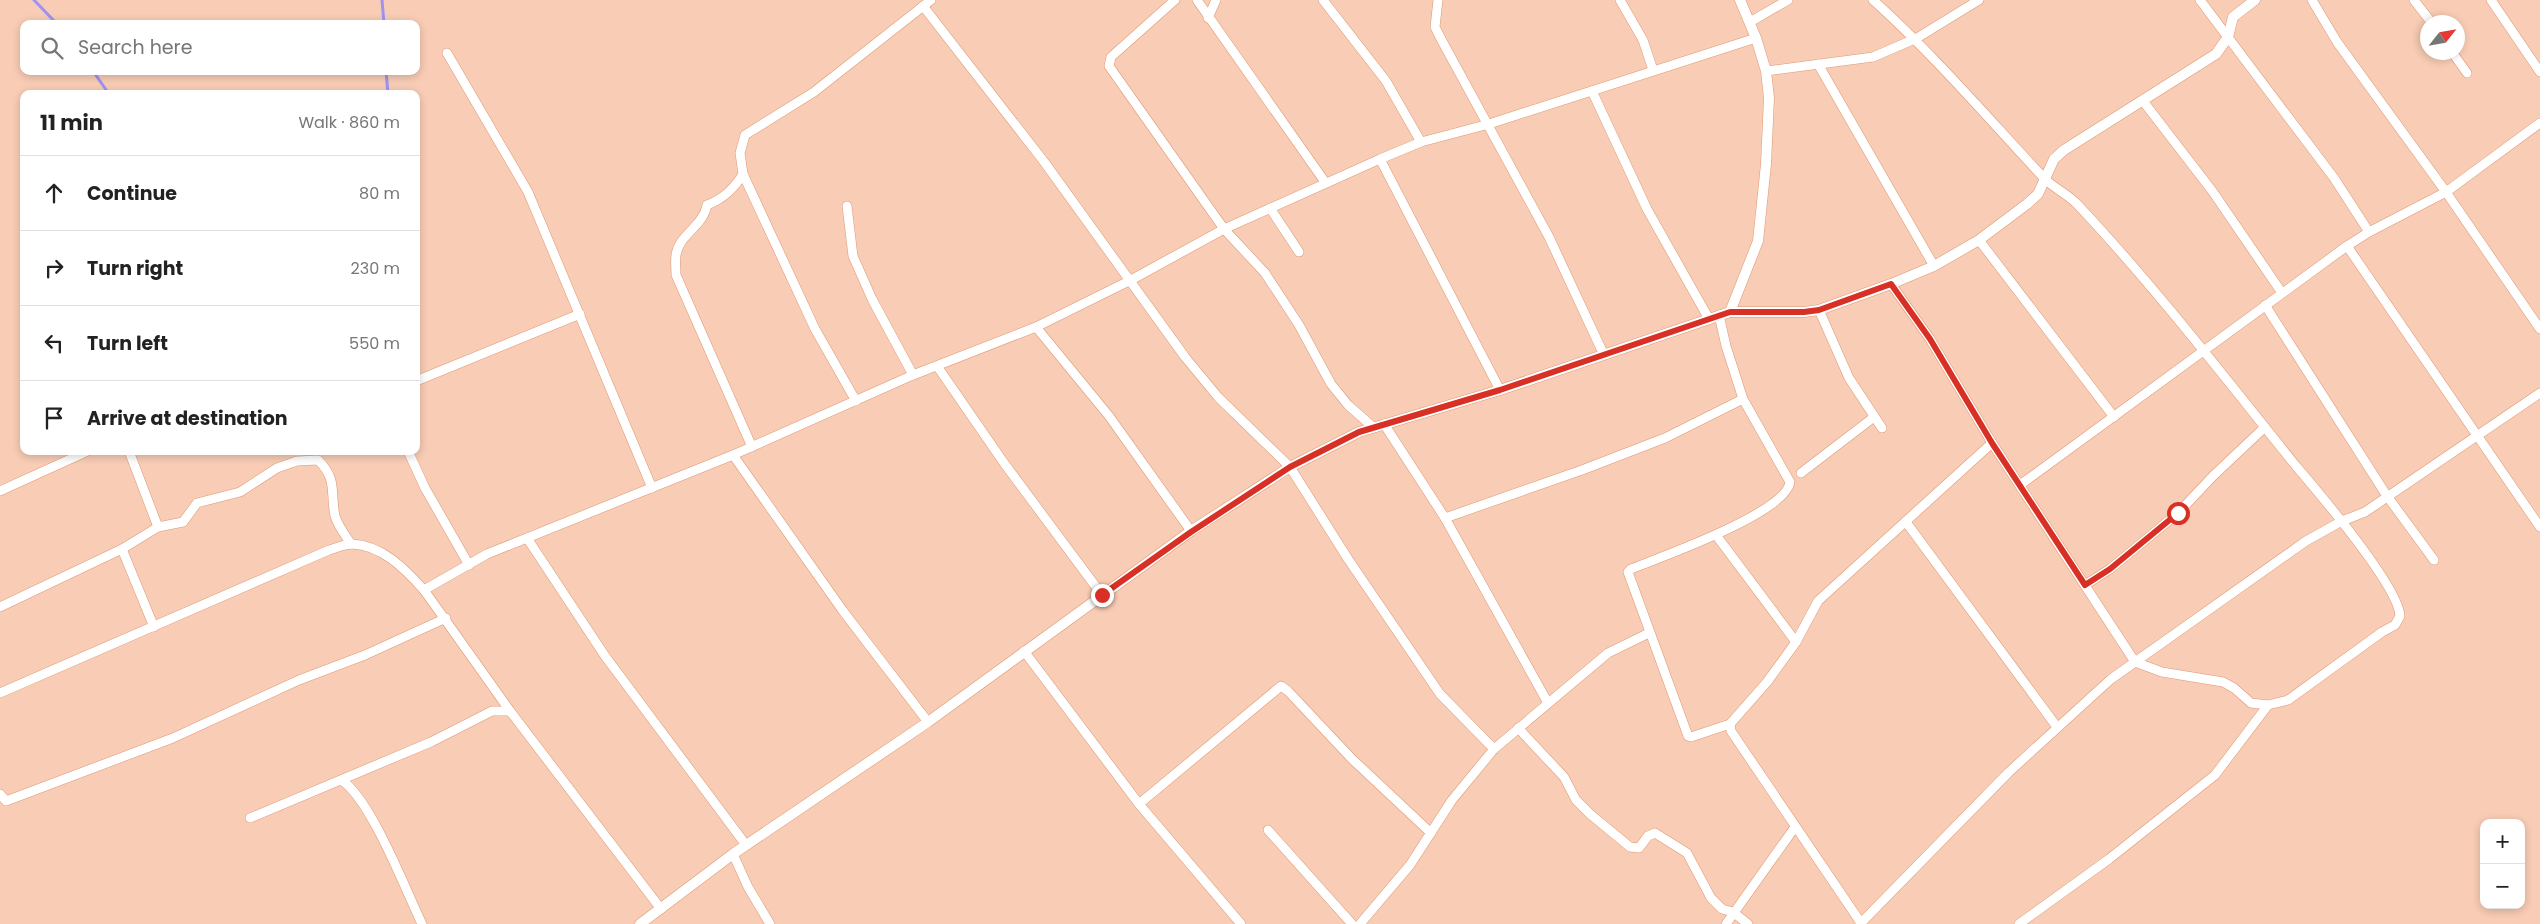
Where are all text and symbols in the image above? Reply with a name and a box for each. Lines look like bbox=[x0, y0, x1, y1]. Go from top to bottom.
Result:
north arrow bbox=[2420, 15, 2465, 60]
search box bbox=[20, 20, 420, 75]
icon: search bbox=[38, 34, 66, 62]
text: Search here bbox=[78, 34, 192, 61]
text: 11 min bbox=[40, 108, 103, 137]
text: Walk · 860 m bbox=[298, 111, 400, 134]
icon: ahead bbox=[40, 179, 68, 207]
text: Continue bbox=[87, 180, 177, 207]
text: 80 m bbox=[359, 182, 400, 205]
icon: right bbox=[40, 254, 68, 282]
text: Turn right bbox=[87, 255, 183, 282]
text: 230 m bbox=[351, 257, 400, 280]
icon: left bbox=[40, 329, 68, 357]
text: Turn left bbox=[87, 330, 168, 357]
text: 550 m bbox=[349, 332, 400, 355]
icon: arrive bbox=[40, 404, 68, 432]
text: Arrive at destination bbox=[87, 405, 288, 432]
route start bbox=[2167, 502, 2190, 525]
route end bbox=[1091, 584, 1114, 607]
map controls bbox=[2480, 819, 2525, 909]
button: + bbox=[2480, 819, 2525, 864]
button: − bbox=[2480, 864, 2525, 909]

